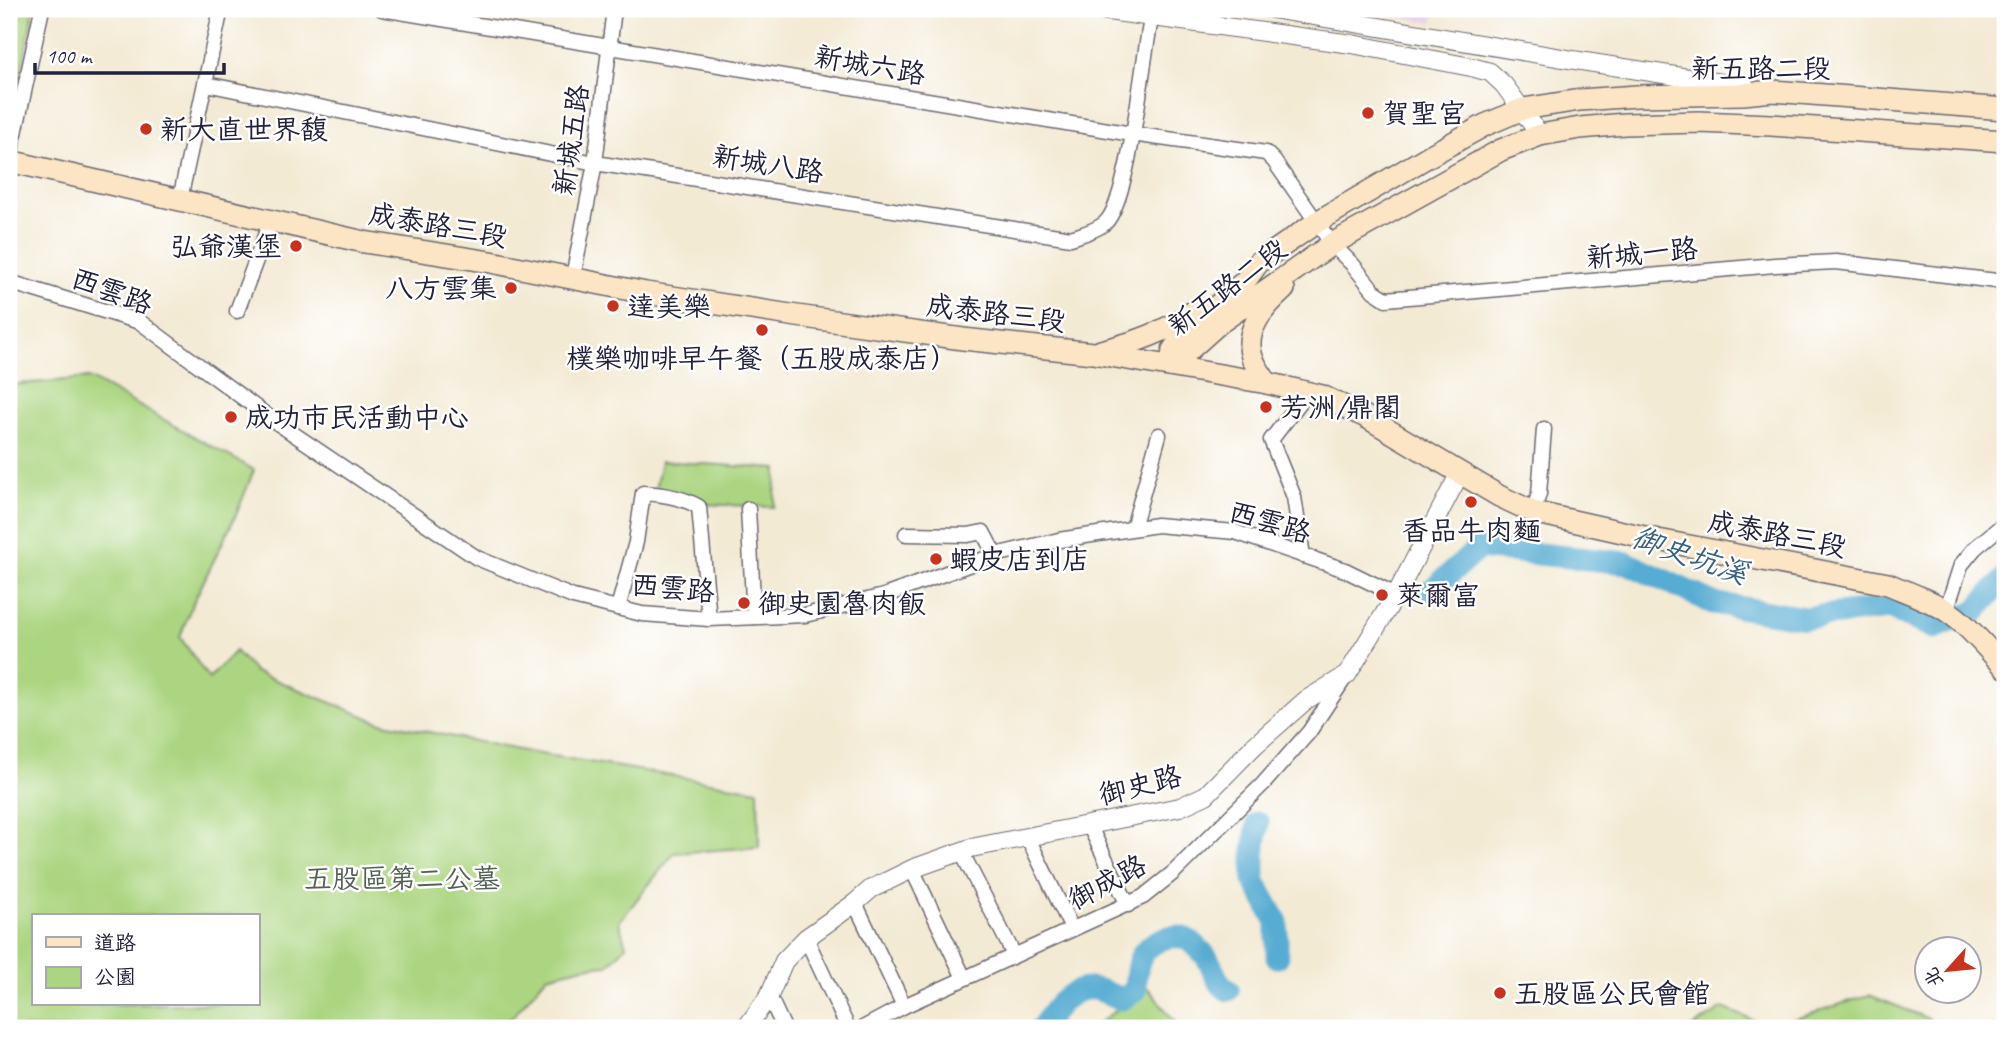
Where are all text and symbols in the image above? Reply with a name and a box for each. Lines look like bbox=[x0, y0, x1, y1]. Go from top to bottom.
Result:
scale bar bbox=[35, 32, 224, 76]
street label: 新城六路 bbox=[812, 38, 928, 92]
text: 100 m bbox=[46, 43, 93, 69]
street label: 新五路二段 bbox=[1691, 51, 1831, 86]
street label: 新城五路 bbox=[546, 82, 596, 198]
place label: 賀聖宮 bbox=[1382, 96, 1466, 131]
marker: 賀聖宮 bbox=[1360, 105, 1376, 121]
place label: 新大直世界馥 bbox=[160, 112, 328, 147]
marker: 新大直世界馥 bbox=[138, 121, 154, 137]
street label: 新城八路 bbox=[710, 138, 826, 190]
street label: 成泰路三段 bbox=[366, 196, 510, 254]
place label: 弘爺漢堡 bbox=[170, 229, 282, 264]
street label: 新五路二段 bbox=[1161, 231, 1293, 343]
street label: 新城一路 bbox=[1585, 231, 1699, 275]
marker: 弘爺漢堡 bbox=[288, 238, 304, 254]
street label: 西雲路 bbox=[67, 260, 157, 322]
place label: 八方雲集 bbox=[385, 271, 497, 306]
marker: 八方雲集 bbox=[503, 280, 519, 296]
street label: 成泰路三段 bbox=[924, 287, 1068, 339]
place label: 達美樂 bbox=[627, 289, 711, 324]
marker: 達美樂 bbox=[605, 298, 621, 314]
marker: 樸樂咖啡早午餐（五股成泰店） bbox=[754, 322, 770, 338]
place label: 樸樂咖啡早午餐（五股成泰店） bbox=[566, 341, 958, 376]
place label: 芳洲/鼎閣 bbox=[1280, 390, 1401, 425]
marker: 芳洲/鼎閣 bbox=[1258, 399, 1274, 415]
place label: 成功市民活動中心 bbox=[245, 400, 469, 435]
marker: 成功市民活動中心 bbox=[223, 409, 239, 425]
street label: 西雲路 bbox=[1225, 494, 1315, 550]
marker: 香品牛肉麵 bbox=[1463, 494, 1479, 510]
street label: 成泰路三段 bbox=[1705, 503, 1849, 565]
place label: 香品牛肉麵 bbox=[1401, 513, 1541, 548]
water label: 御史坑溪 bbox=[1627, 518, 1755, 593]
place label: 蝦皮店到店 bbox=[950, 542, 1090, 577]
marker: 蝦皮店到店 bbox=[928, 551, 944, 567]
street label: 西雲路 bbox=[630, 567, 716, 609]
place label: 萊爾富 bbox=[1396, 578, 1480, 613]
place label: 御史園魯肉飯 bbox=[758, 586, 926, 621]
marker: 萊爾富 bbox=[1374, 587, 1390, 603]
marker: 御史園魯肉飯 bbox=[736, 595, 752, 611]
street label: 御史路 bbox=[1095, 758, 1185, 812]
street label: 御成路 bbox=[1062, 847, 1152, 917]
park label: 五股區第二公墓 bbox=[304, 861, 500, 896]
legend bbox=[32, 914, 259, 1006]
text: 道路 bbox=[94, 930, 136, 956]
north arrow bbox=[1912, 936, 1982, 1006]
text: 北 bbox=[1919, 963, 1949, 991]
text: 公園 bbox=[94, 964, 136, 990]
place label: 五股區公民會館 bbox=[1514, 976, 1710, 1011]
marker: 五股區公民會館 bbox=[1492, 985, 1508, 1001]

